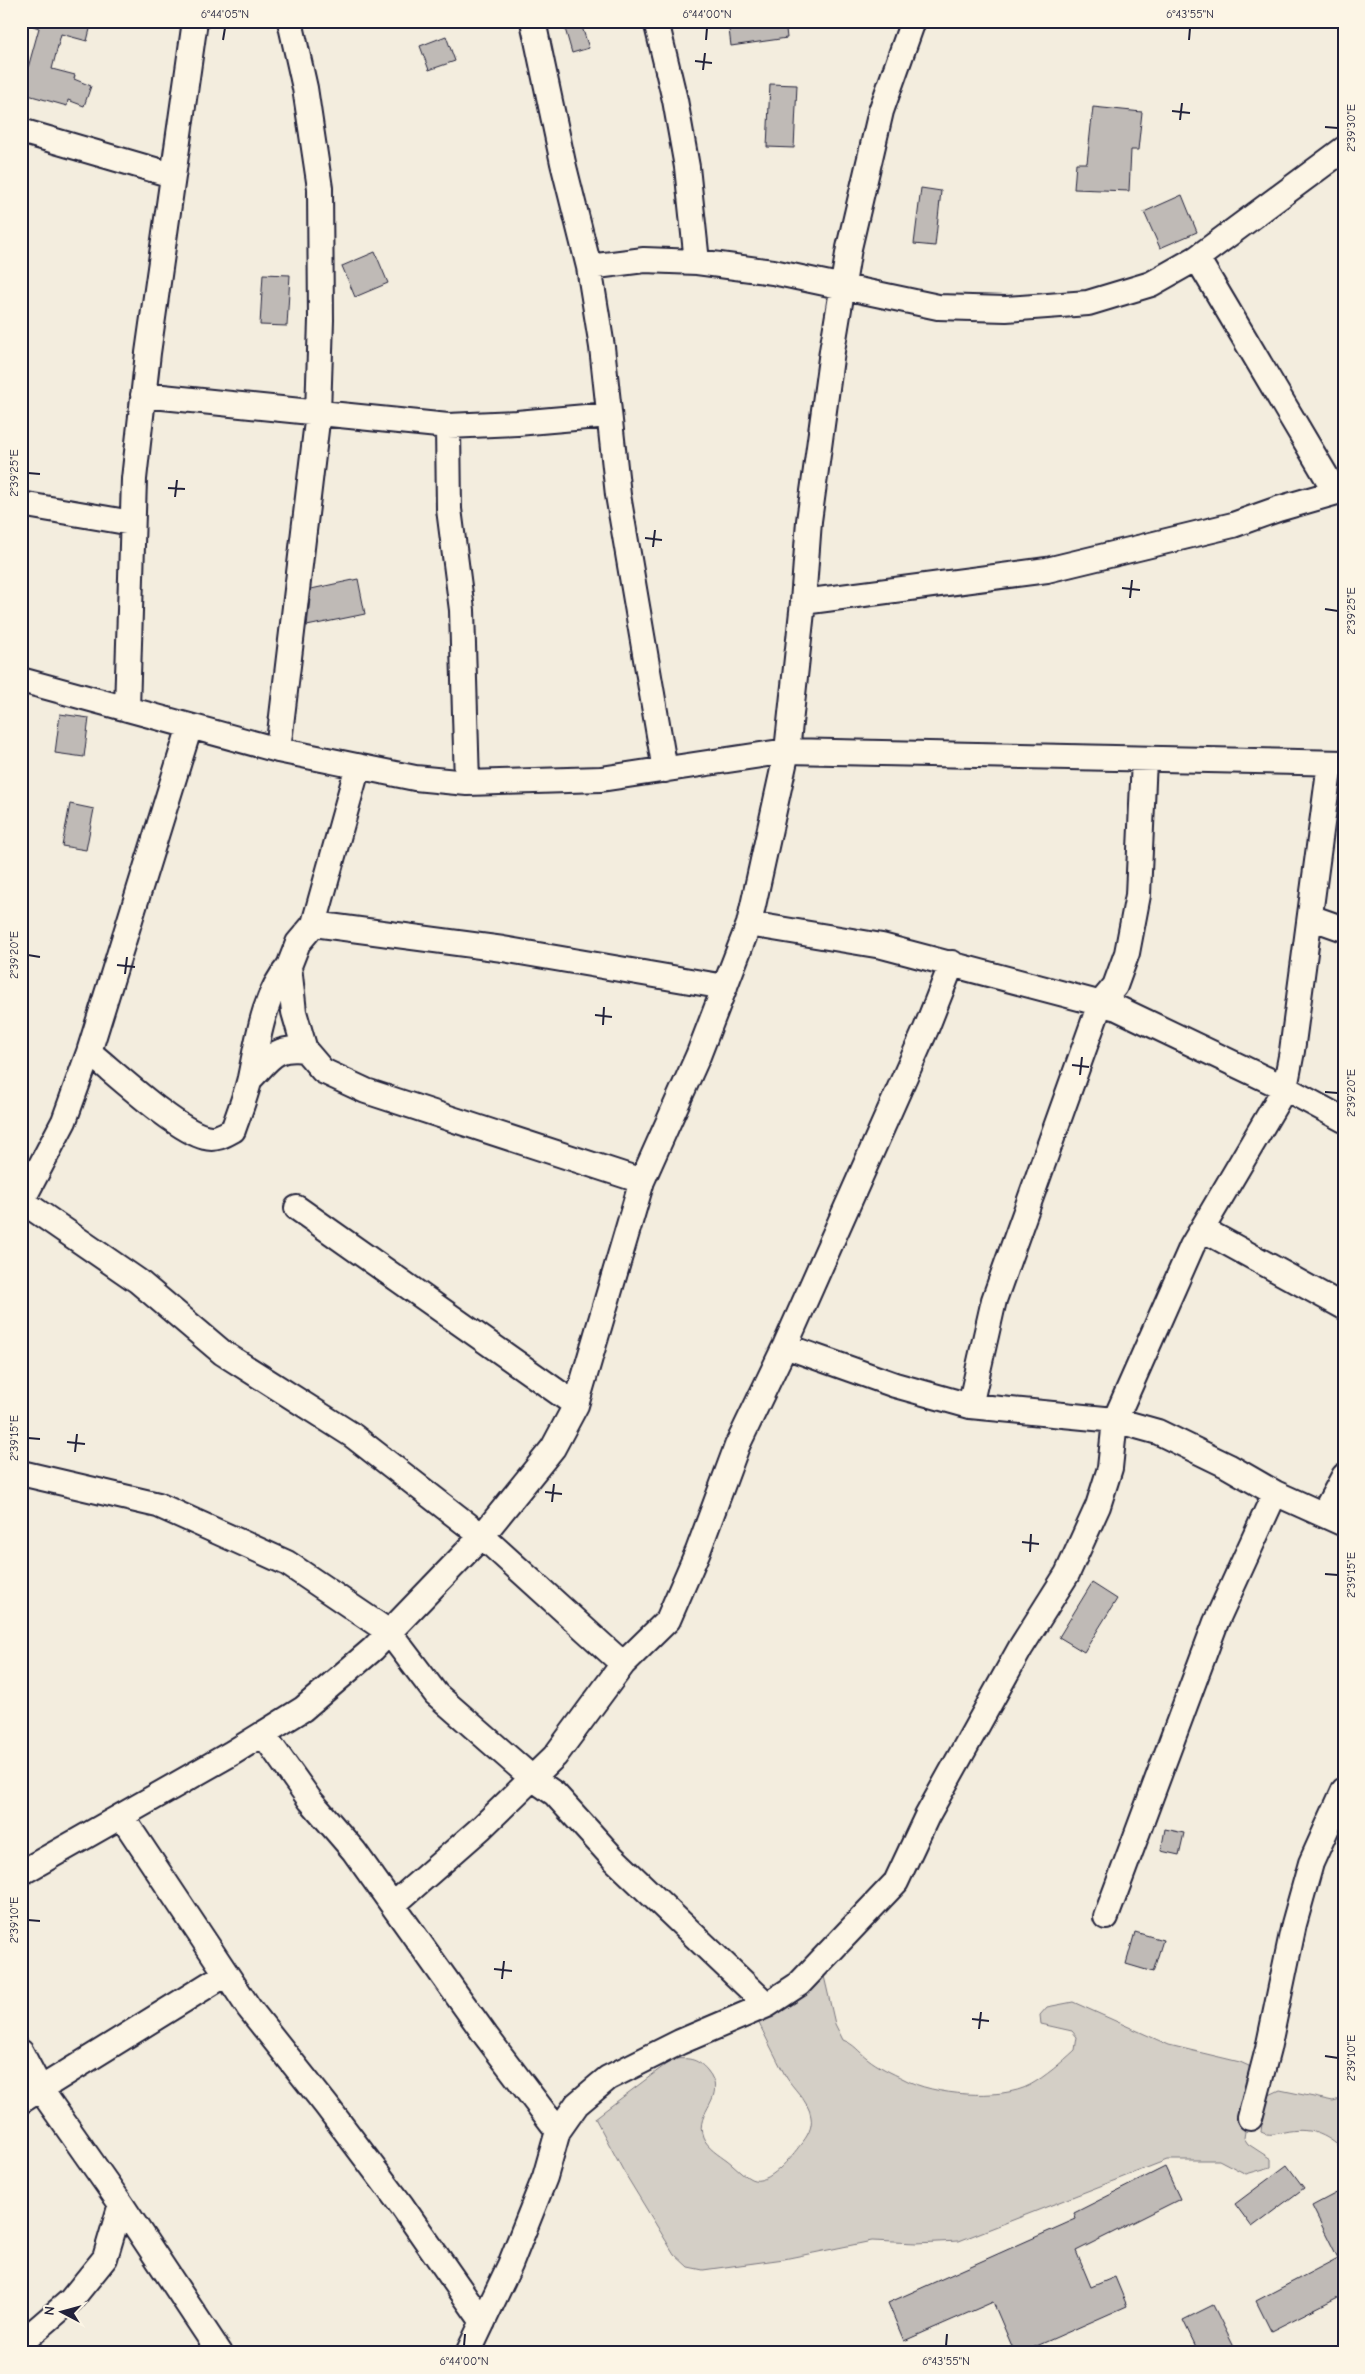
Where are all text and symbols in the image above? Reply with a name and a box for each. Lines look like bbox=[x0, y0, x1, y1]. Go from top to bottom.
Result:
text: 6°44'05"N bbox=[201, 7, 249, 21]
text: 6°44'00"N bbox=[682, 7, 732, 21]
text: 6°43'55"N bbox=[1166, 7, 1214, 21]
text: 2°39'30"E bbox=[1344, 104, 1358, 152]
text: 2°39'25"E bbox=[7, 449, 21, 497]
text: 2°39'25"E bbox=[1344, 587, 1358, 635]
text: 2°39'20"E bbox=[7, 931, 21, 979]
text: 2°39'20"E bbox=[1344, 1069, 1358, 1117]
text: 2°39'15"E bbox=[7, 1415, 21, 1461]
text: 2°39'15"E bbox=[1344, 1552, 1358, 1598]
text: 2°39'10"E bbox=[7, 1897, 21, 1943]
text: 2°39'10"E bbox=[1344, 2035, 1358, 2081]
north arrow bbox=[38, 2286, 88, 2336]
text: N bbox=[41, 2305, 58, 2316]
text: 6°44'00"N bbox=[439, 2354, 489, 2368]
text: 6°43'55"N bbox=[922, 2354, 970, 2368]

